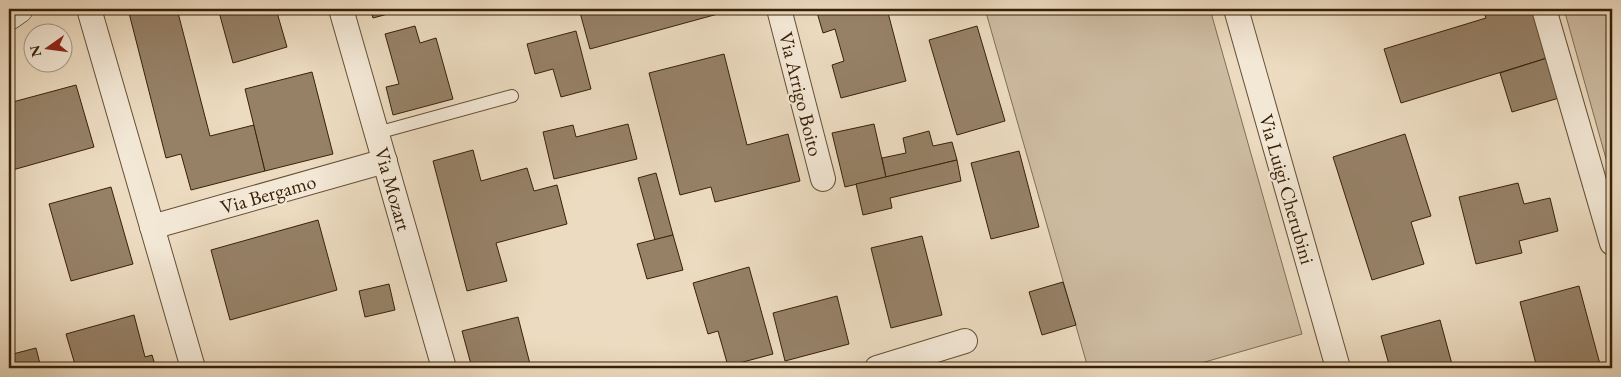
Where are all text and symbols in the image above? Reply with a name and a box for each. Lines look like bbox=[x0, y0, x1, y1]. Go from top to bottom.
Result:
north arrow bbox=[22, 22, 72, 72]
street label: Via Arrigo Boito bbox=[773, 29, 829, 159]
text: N bbox=[25, 43, 45, 59]
street label: Via Luigi Cherubini bbox=[1253, 111, 1321, 267]
street label: Via Mozart bbox=[369, 144, 417, 234]
street label: Via Bergamo bbox=[217, 168, 319, 220]

